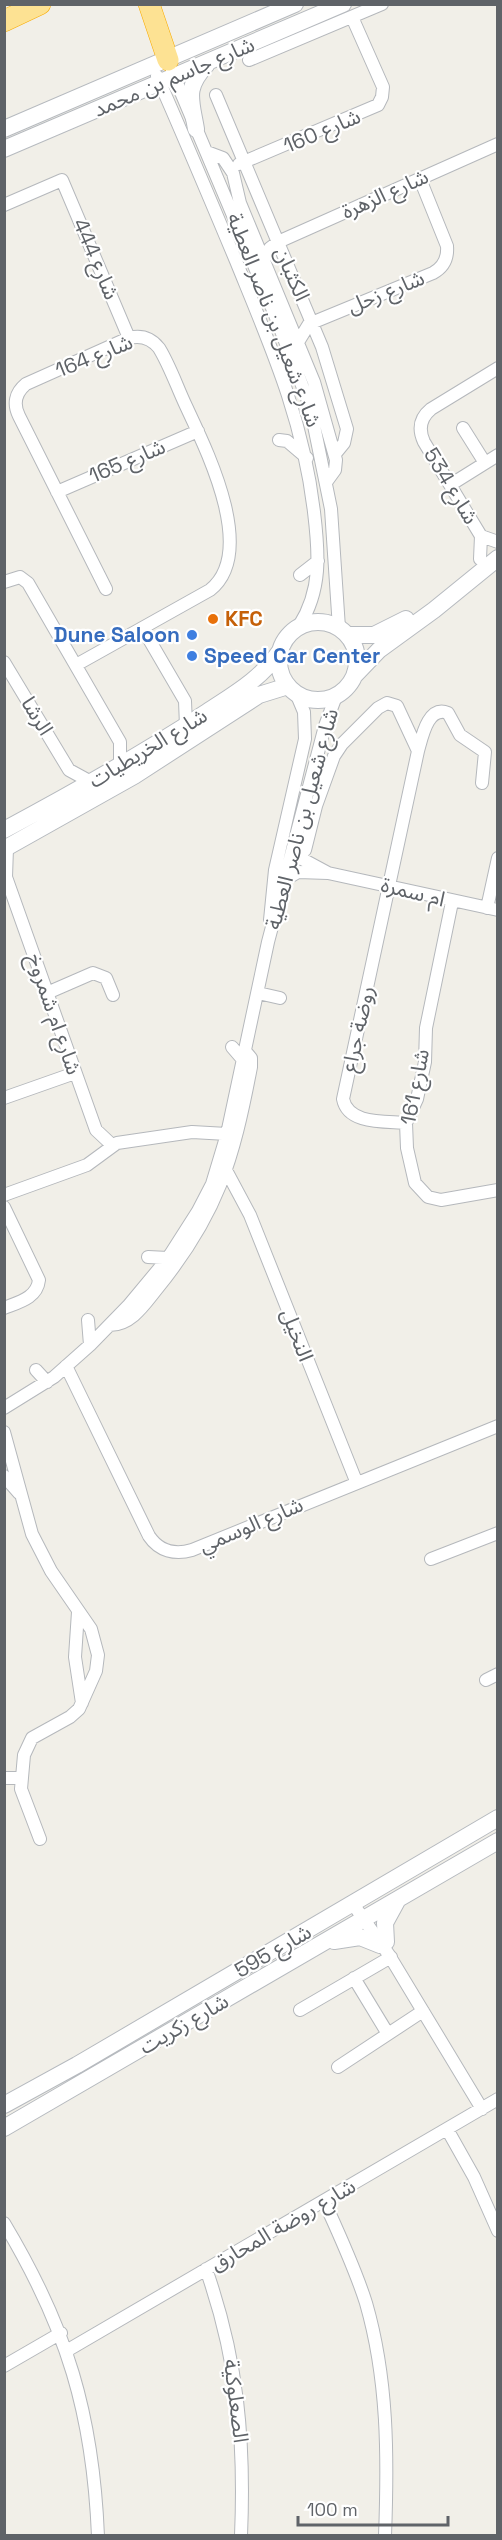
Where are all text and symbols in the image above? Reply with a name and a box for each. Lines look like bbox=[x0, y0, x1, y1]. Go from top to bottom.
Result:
street label: شارع جاسم بن محمد bbox=[89, 30, 259, 125]
street label: شارع 160 bbox=[279, 102, 365, 161]
street label: شارع الزهرة bbox=[337, 162, 433, 226]
street label: شارع شعيل بن ناصر العطية bbox=[219, 209, 328, 432]
street label: شارع 444 bbox=[65, 214, 126, 304]
street label: الكثبان bbox=[269, 242, 316, 305]
street label: شارع زحل bbox=[343, 264, 429, 321]
street label: شارع 164 bbox=[51, 328, 137, 385]
street label: شارع 165 bbox=[84, 432, 170, 491]
street label: شارع 534 bbox=[416, 442, 485, 530]
place label: KFC bbox=[225, 605, 263, 632]
marker: KFC bbox=[206, 612, 220, 626]
place label: Dune Saloon bbox=[54, 621, 180, 648]
marker: Dune Saloon bbox=[185, 628, 199, 642]
place label: Speed Car Center bbox=[204, 642, 380, 669]
marker: Speed Car Center bbox=[185, 649, 199, 663]
street label: الرشا bbox=[15, 691, 59, 740]
street label: شارع الخريطيات bbox=[83, 702, 213, 795]
street label: شارع شعيل بن ناصر العطية bbox=[259, 706, 346, 933]
street label: ام سمرة bbox=[378, 871, 448, 915]
street label: شارع ام شمروخ bbox=[18, 950, 88, 1079]
street label: روضة جراع bbox=[335, 983, 382, 1075]
street label: شارع 161 bbox=[394, 1047, 437, 1128]
street label: النخيل bbox=[275, 1305, 320, 1365]
street label: شارع الوسمي bbox=[195, 1490, 308, 1561]
street label: شارع 595 bbox=[229, 1918, 317, 1985]
street label: شارع زكريت bbox=[134, 1987, 234, 2062]
street label: شارع روضة المحارق bbox=[205, 2172, 361, 2279]
street label: الصعلوكية bbox=[218, 2357, 255, 2444]
scale bar bbox=[298, 2489, 448, 2527]
text: 100 m bbox=[307, 2498, 358, 2521]

